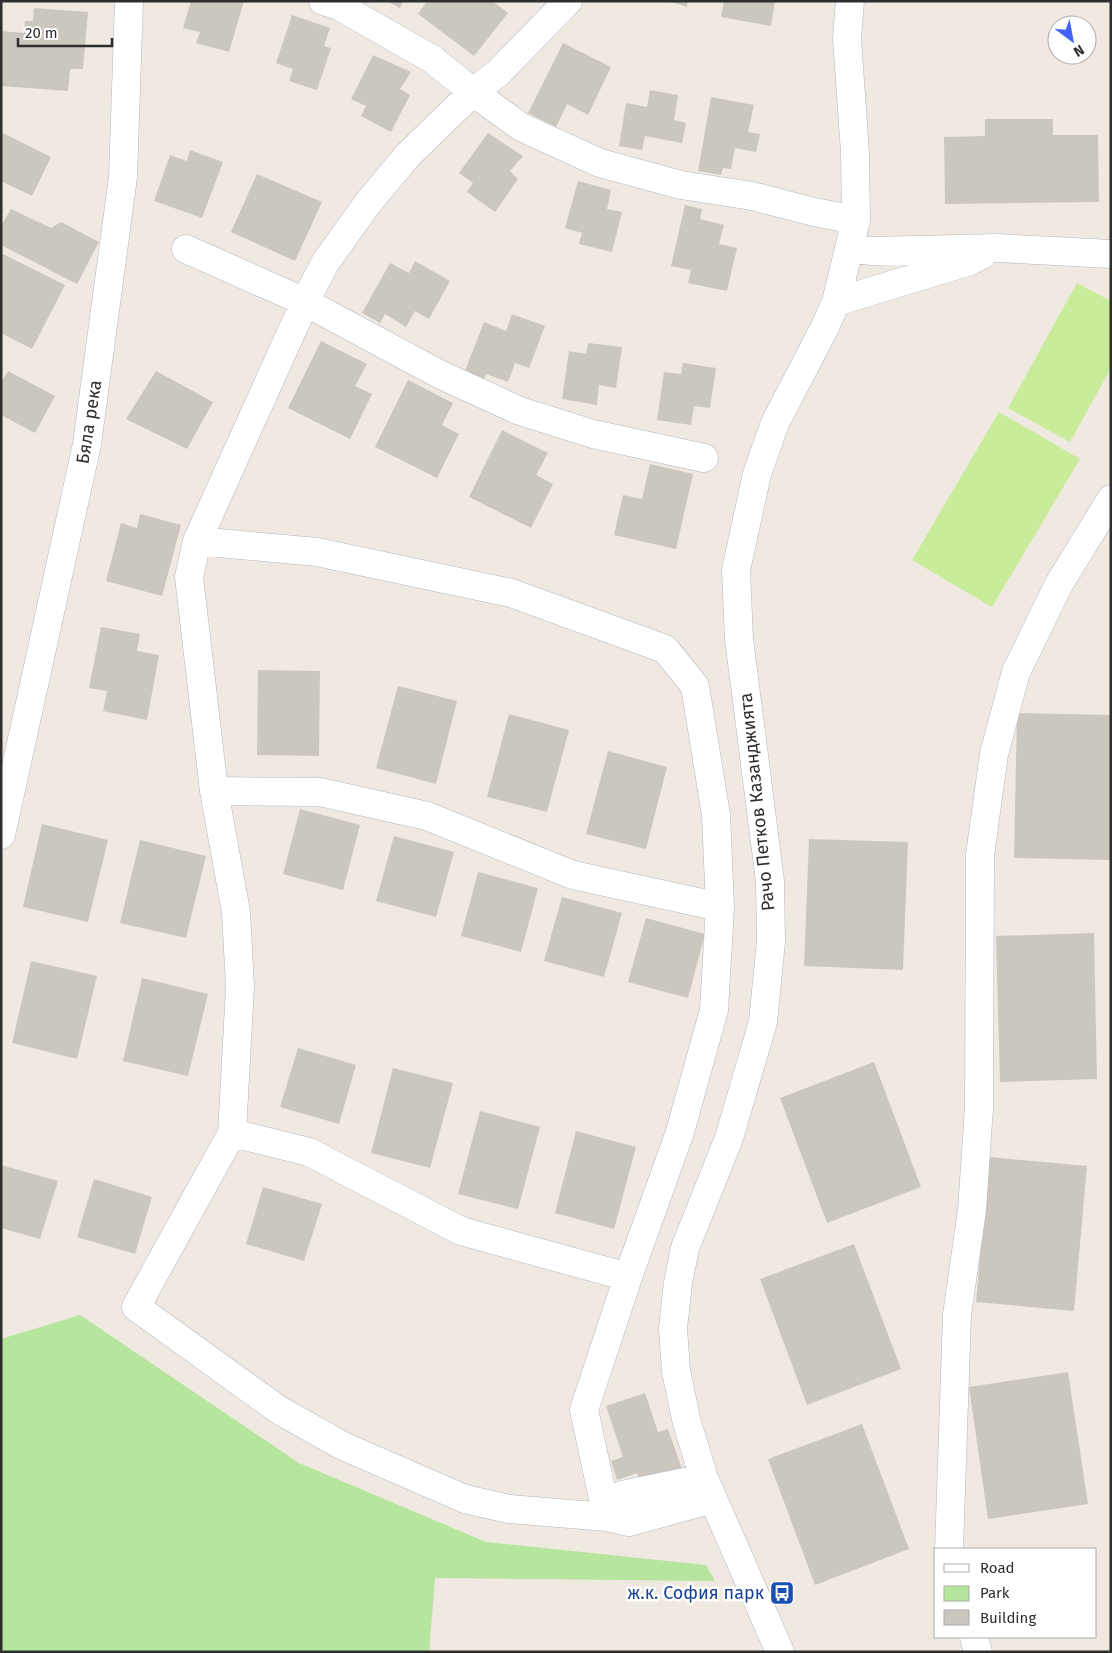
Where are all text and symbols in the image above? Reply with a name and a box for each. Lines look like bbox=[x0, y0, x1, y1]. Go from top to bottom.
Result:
scale bar bbox=[18, 15, 111, 47]
north arrow bbox=[1047, 15, 1097, 65]
text: 20 m bbox=[25, 24, 58, 42]
text: N bbox=[1070, 41, 1087, 60]
street label: Бяла река bbox=[72, 378, 106, 466]
street label: Рачо Петков Казанджията bbox=[735, 692, 779, 912]
legend bbox=[934, 1548, 1097, 1638]
text: Road bbox=[980, 1559, 1015, 1577]
bus stop icon: ж.к. София парк bbox=[769, 1580, 795, 1606]
place label: ж.к. София парк bbox=[627, 1582, 765, 1604]
text: Park bbox=[980, 1584, 1010, 1602]
text: Building bbox=[980, 1609, 1036, 1627]

